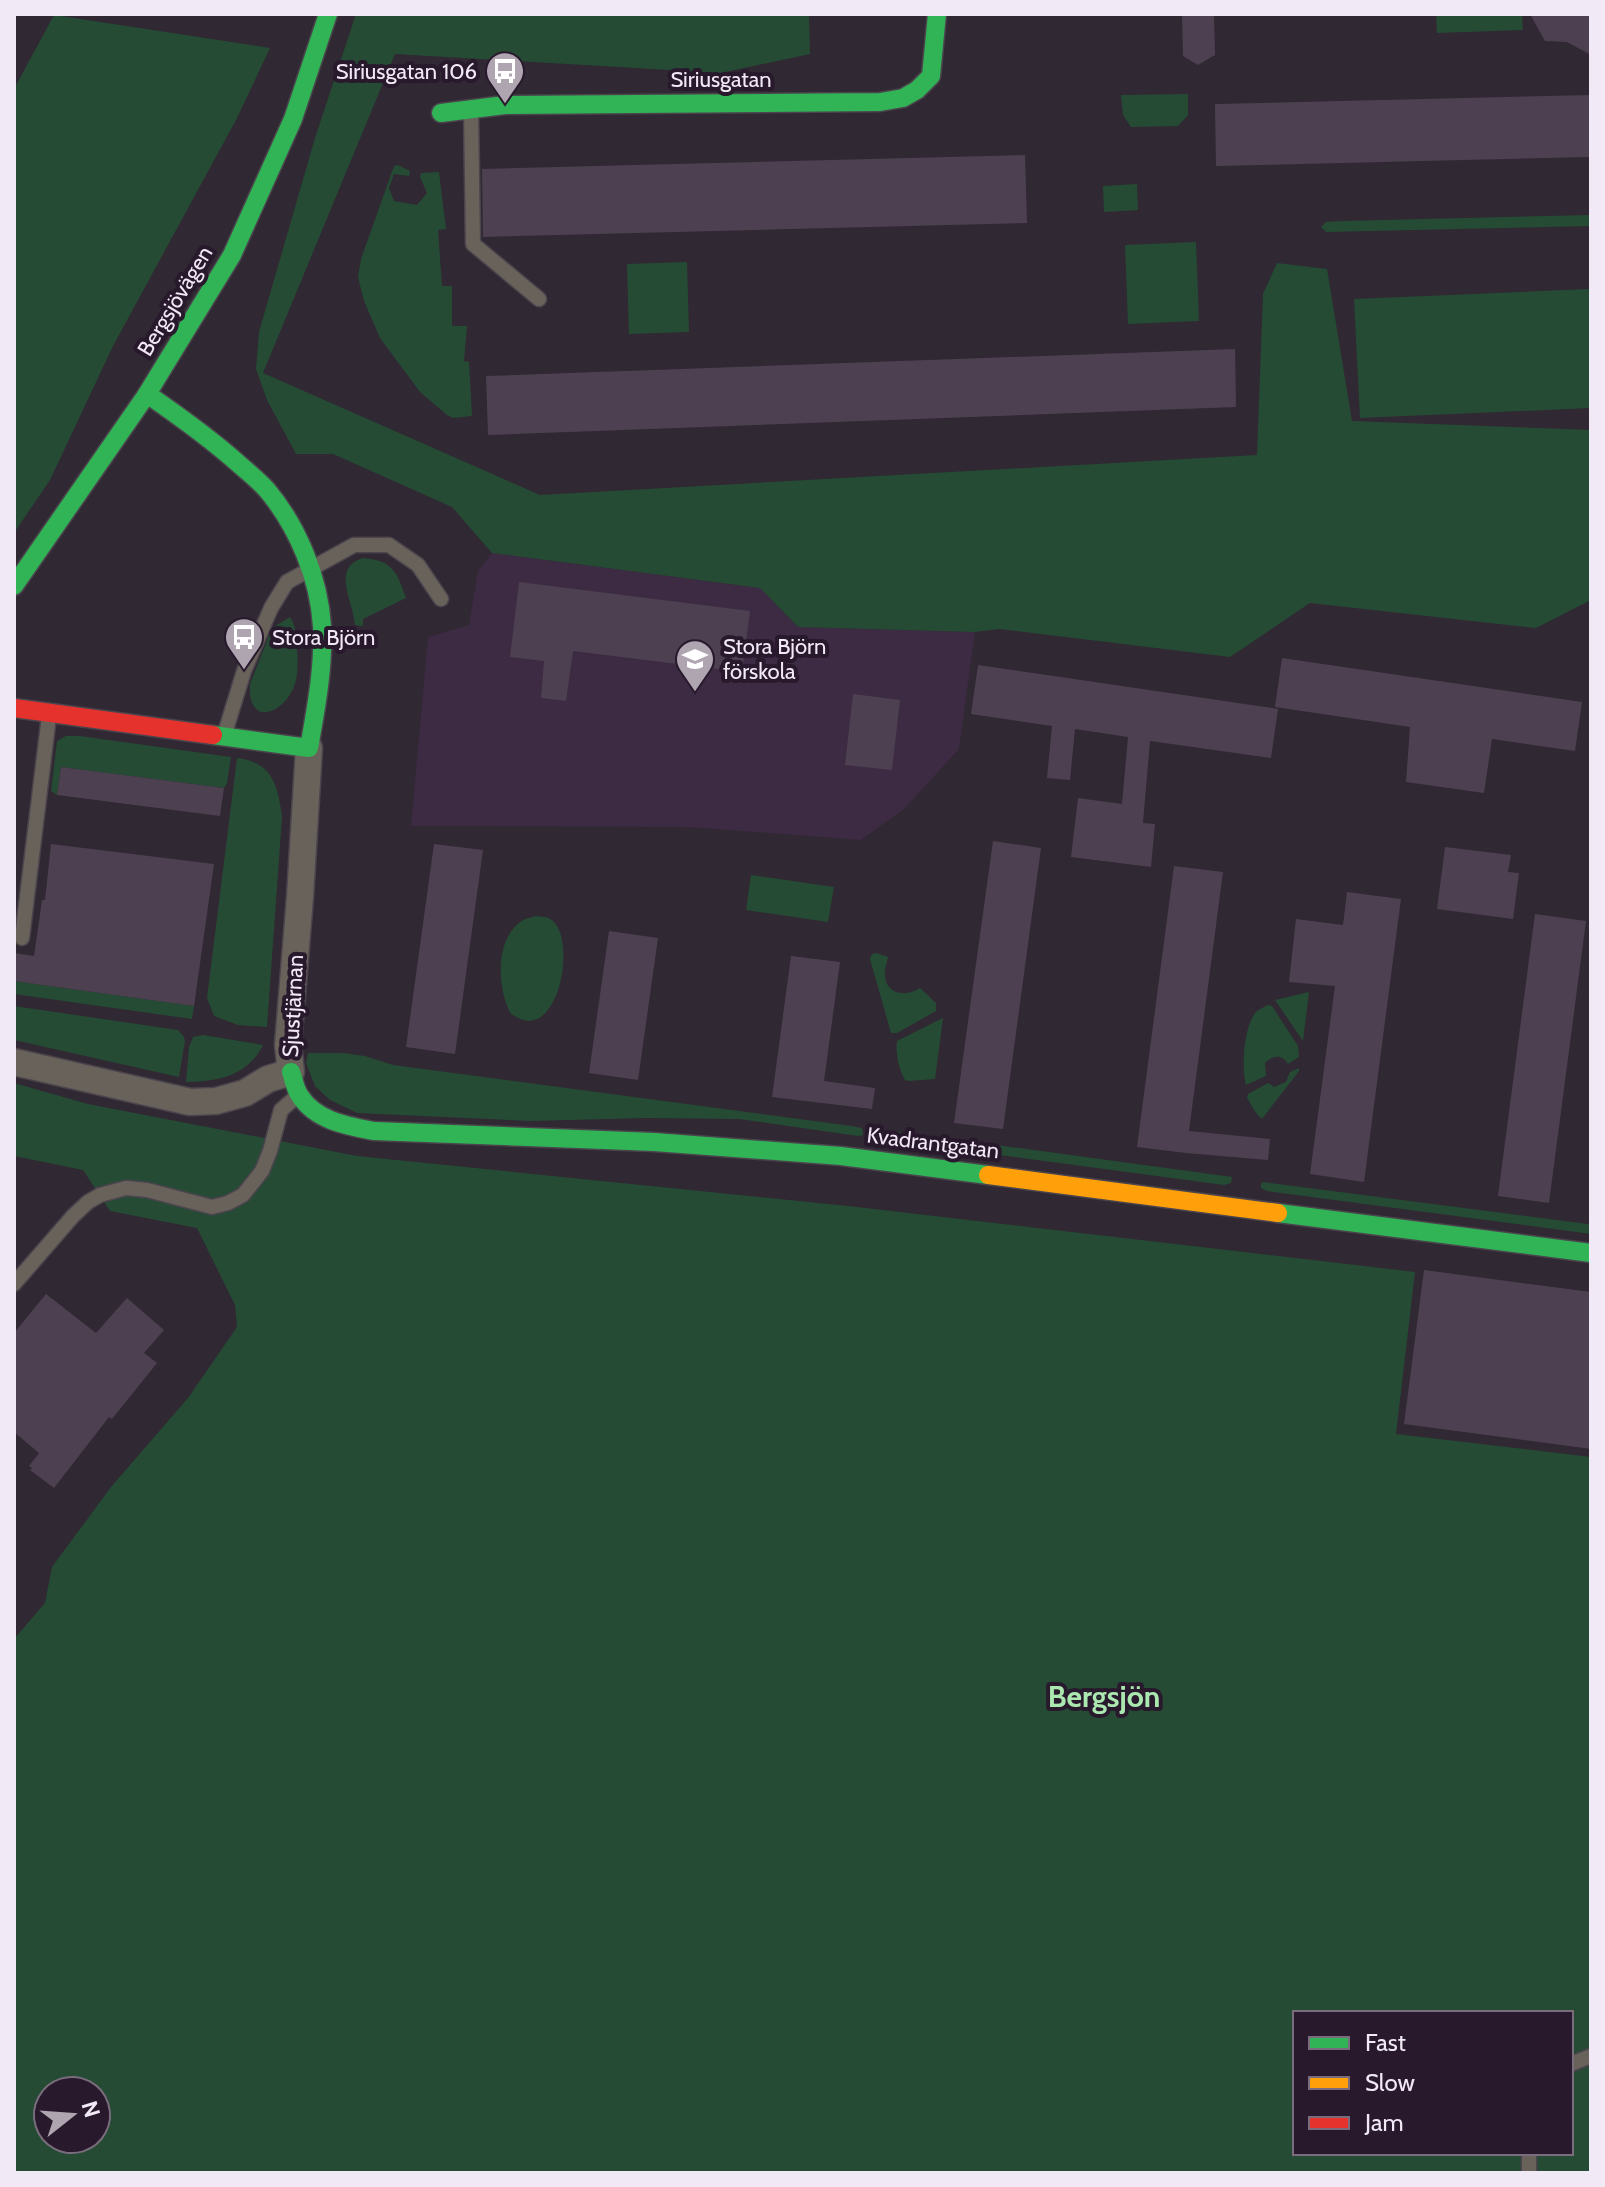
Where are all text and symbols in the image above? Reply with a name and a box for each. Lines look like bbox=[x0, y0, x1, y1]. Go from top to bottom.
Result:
bus stop icon: Siriusgatan 106 bbox=[484, 50, 526, 105]
place label: Siriusgatan 106 bbox=[336, 58, 477, 85]
street label: Siriusgatan bbox=[670, 66, 772, 93]
street label: Bergsjövägen bbox=[132, 241, 218, 361]
bus stop icon: Stora Björn bbox=[223, 616, 265, 671]
place label: Stora Björn bbox=[272, 624, 375, 651]
place label: Stora Björn förskola bbox=[723, 633, 826, 685]
school or university icon: Stora Björn förskola bbox=[674, 638, 716, 693]
street label: Sjustjärnan bbox=[277, 954, 309, 1058]
street label: Kvadrantgatan bbox=[865, 1121, 1001, 1165]
district label: Bergsjön bbox=[1048, 1678, 1160, 1715]
legend bbox=[1293, 2011, 1573, 2155]
text: Fast bbox=[1365, 2028, 1406, 2057]
text: Slow bbox=[1365, 2068, 1415, 2097]
north arrow bbox=[32, 2075, 112, 2155]
text: N bbox=[75, 2098, 106, 2121]
text: Jam bbox=[1364, 2108, 1403, 2137]

